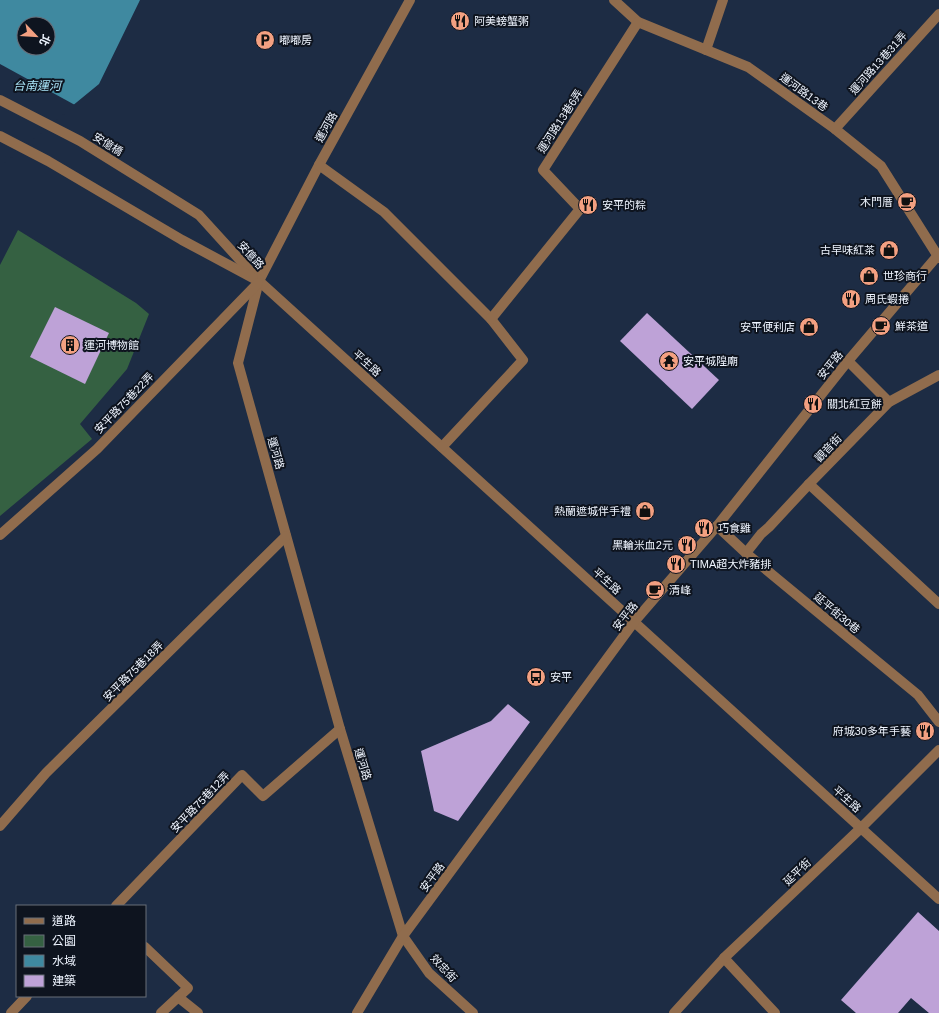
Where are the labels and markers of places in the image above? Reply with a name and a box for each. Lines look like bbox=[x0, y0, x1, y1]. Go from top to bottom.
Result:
restaurant icon: 阿美螃蟹粥 bbox=[449, 10, 471, 32]
place label: 阿美螃蟹粥 bbox=[474, 15, 529, 27]
parking icon: 嘟嘟房 bbox=[254, 29, 276, 51]
place label: 嘟嘟房 bbox=[279, 34, 312, 46]
cafe icon: 木門厝 bbox=[896, 191, 918, 213]
restaurant icon: 安平的粽 bbox=[577, 194, 599, 216]
place label: 木門厝 bbox=[860, 196, 893, 208]
place label: 安平的粽 bbox=[602, 199, 646, 211]
shop icon: 古早味紅茶 bbox=[878, 239, 900, 261]
place label: 古早味紅茶 bbox=[820, 244, 875, 256]
shop icon: 世珍商行 bbox=[858, 265, 880, 287]
place label: 世珍商行 bbox=[883, 270, 927, 282]
restaurant icon: 周氏蝦捲 bbox=[840, 288, 862, 310]
place label: 周氏蝦捲 bbox=[865, 293, 909, 305]
cafe icon: 鮮茶道 bbox=[870, 315, 892, 337]
shop icon: 安平便利店 bbox=[798, 316, 820, 338]
place label: 鮮茶道 bbox=[895, 320, 928, 332]
place label: 安平便利店 bbox=[740, 321, 795, 333]
building icon: 運河博物館 bbox=[59, 334, 81, 356]
place label: 運河博物館 bbox=[84, 339, 139, 351]
temple icon: 安平城隍廟 bbox=[658, 350, 680, 372]
place label: 安平城隍廟 bbox=[683, 355, 738, 367]
restaurant icon: 關北紅豆餅 bbox=[802, 393, 824, 415]
place label: 關北紅豆餅 bbox=[827, 398, 882, 410]
shop icon: 熱蘭遮城伴手禮 bbox=[634, 500, 656, 522]
place label: 熱蘭遮城伴手禮 bbox=[554, 505, 631, 517]
restaurant icon: 巧食雞 bbox=[693, 517, 715, 539]
place label: 巧食雞 bbox=[718, 522, 751, 534]
restaurant icon: 黑輪米血2元 bbox=[676, 534, 698, 556]
place label: 黑輪米血2元 bbox=[612, 539, 673, 551]
restaurant icon: TIMA超大炸豬排 bbox=[665, 553, 687, 575]
place label: TIMA超大炸豬排 bbox=[690, 558, 771, 570]
cafe icon: 清峰 bbox=[644, 579, 666, 601]
place label: 清峰 bbox=[669, 584, 691, 596]
bus stop icon: 安平 bbox=[525, 666, 547, 688]
place label: 安平 bbox=[550, 671, 572, 683]
restaurant icon: 府城30多年手藝 bbox=[914, 720, 936, 742]
place label: 府城30多年手藝 bbox=[833, 725, 911, 737]

